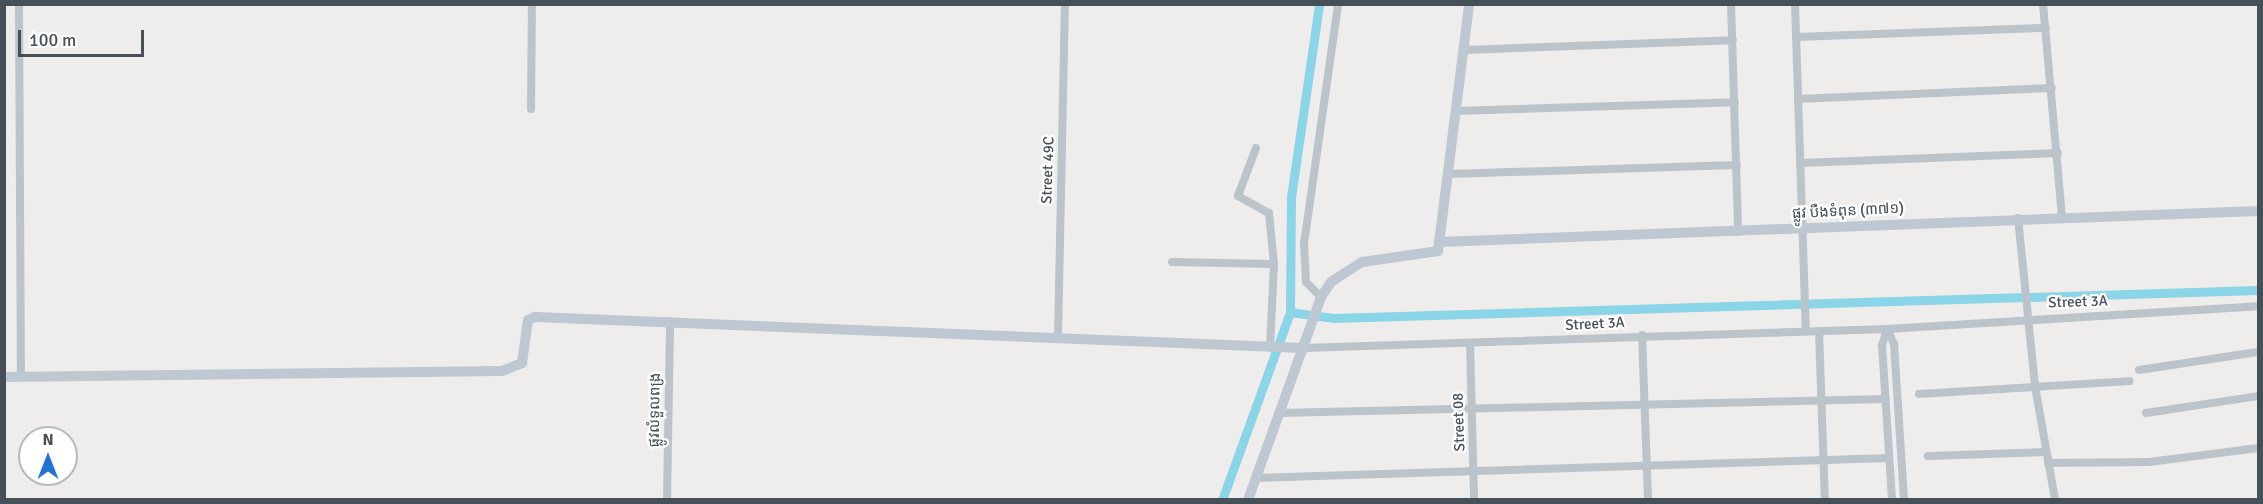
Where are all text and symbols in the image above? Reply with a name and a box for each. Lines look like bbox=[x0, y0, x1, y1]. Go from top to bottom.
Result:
scale bar bbox=[21, 18, 147, 56]
text: 100 m bbox=[29, 29, 76, 51]
street label: Street 49C bbox=[1038, 136, 1058, 204]
street label: ផ្លូវ បឹងទំពុន (៣៧១) bbox=[1792, 199, 1904, 223]
street label: Street 3A bbox=[2048, 292, 2108, 312]
street label: Street 3A bbox=[1565, 313, 1625, 335]
street label: ផ្លូវលំទួលពង្រ bbox=[645, 373, 665, 447]
street label: Street 08 bbox=[1449, 392, 1469, 452]
north arrow bbox=[18, 426, 78, 486]
text: N bbox=[42, 430, 54, 450]

